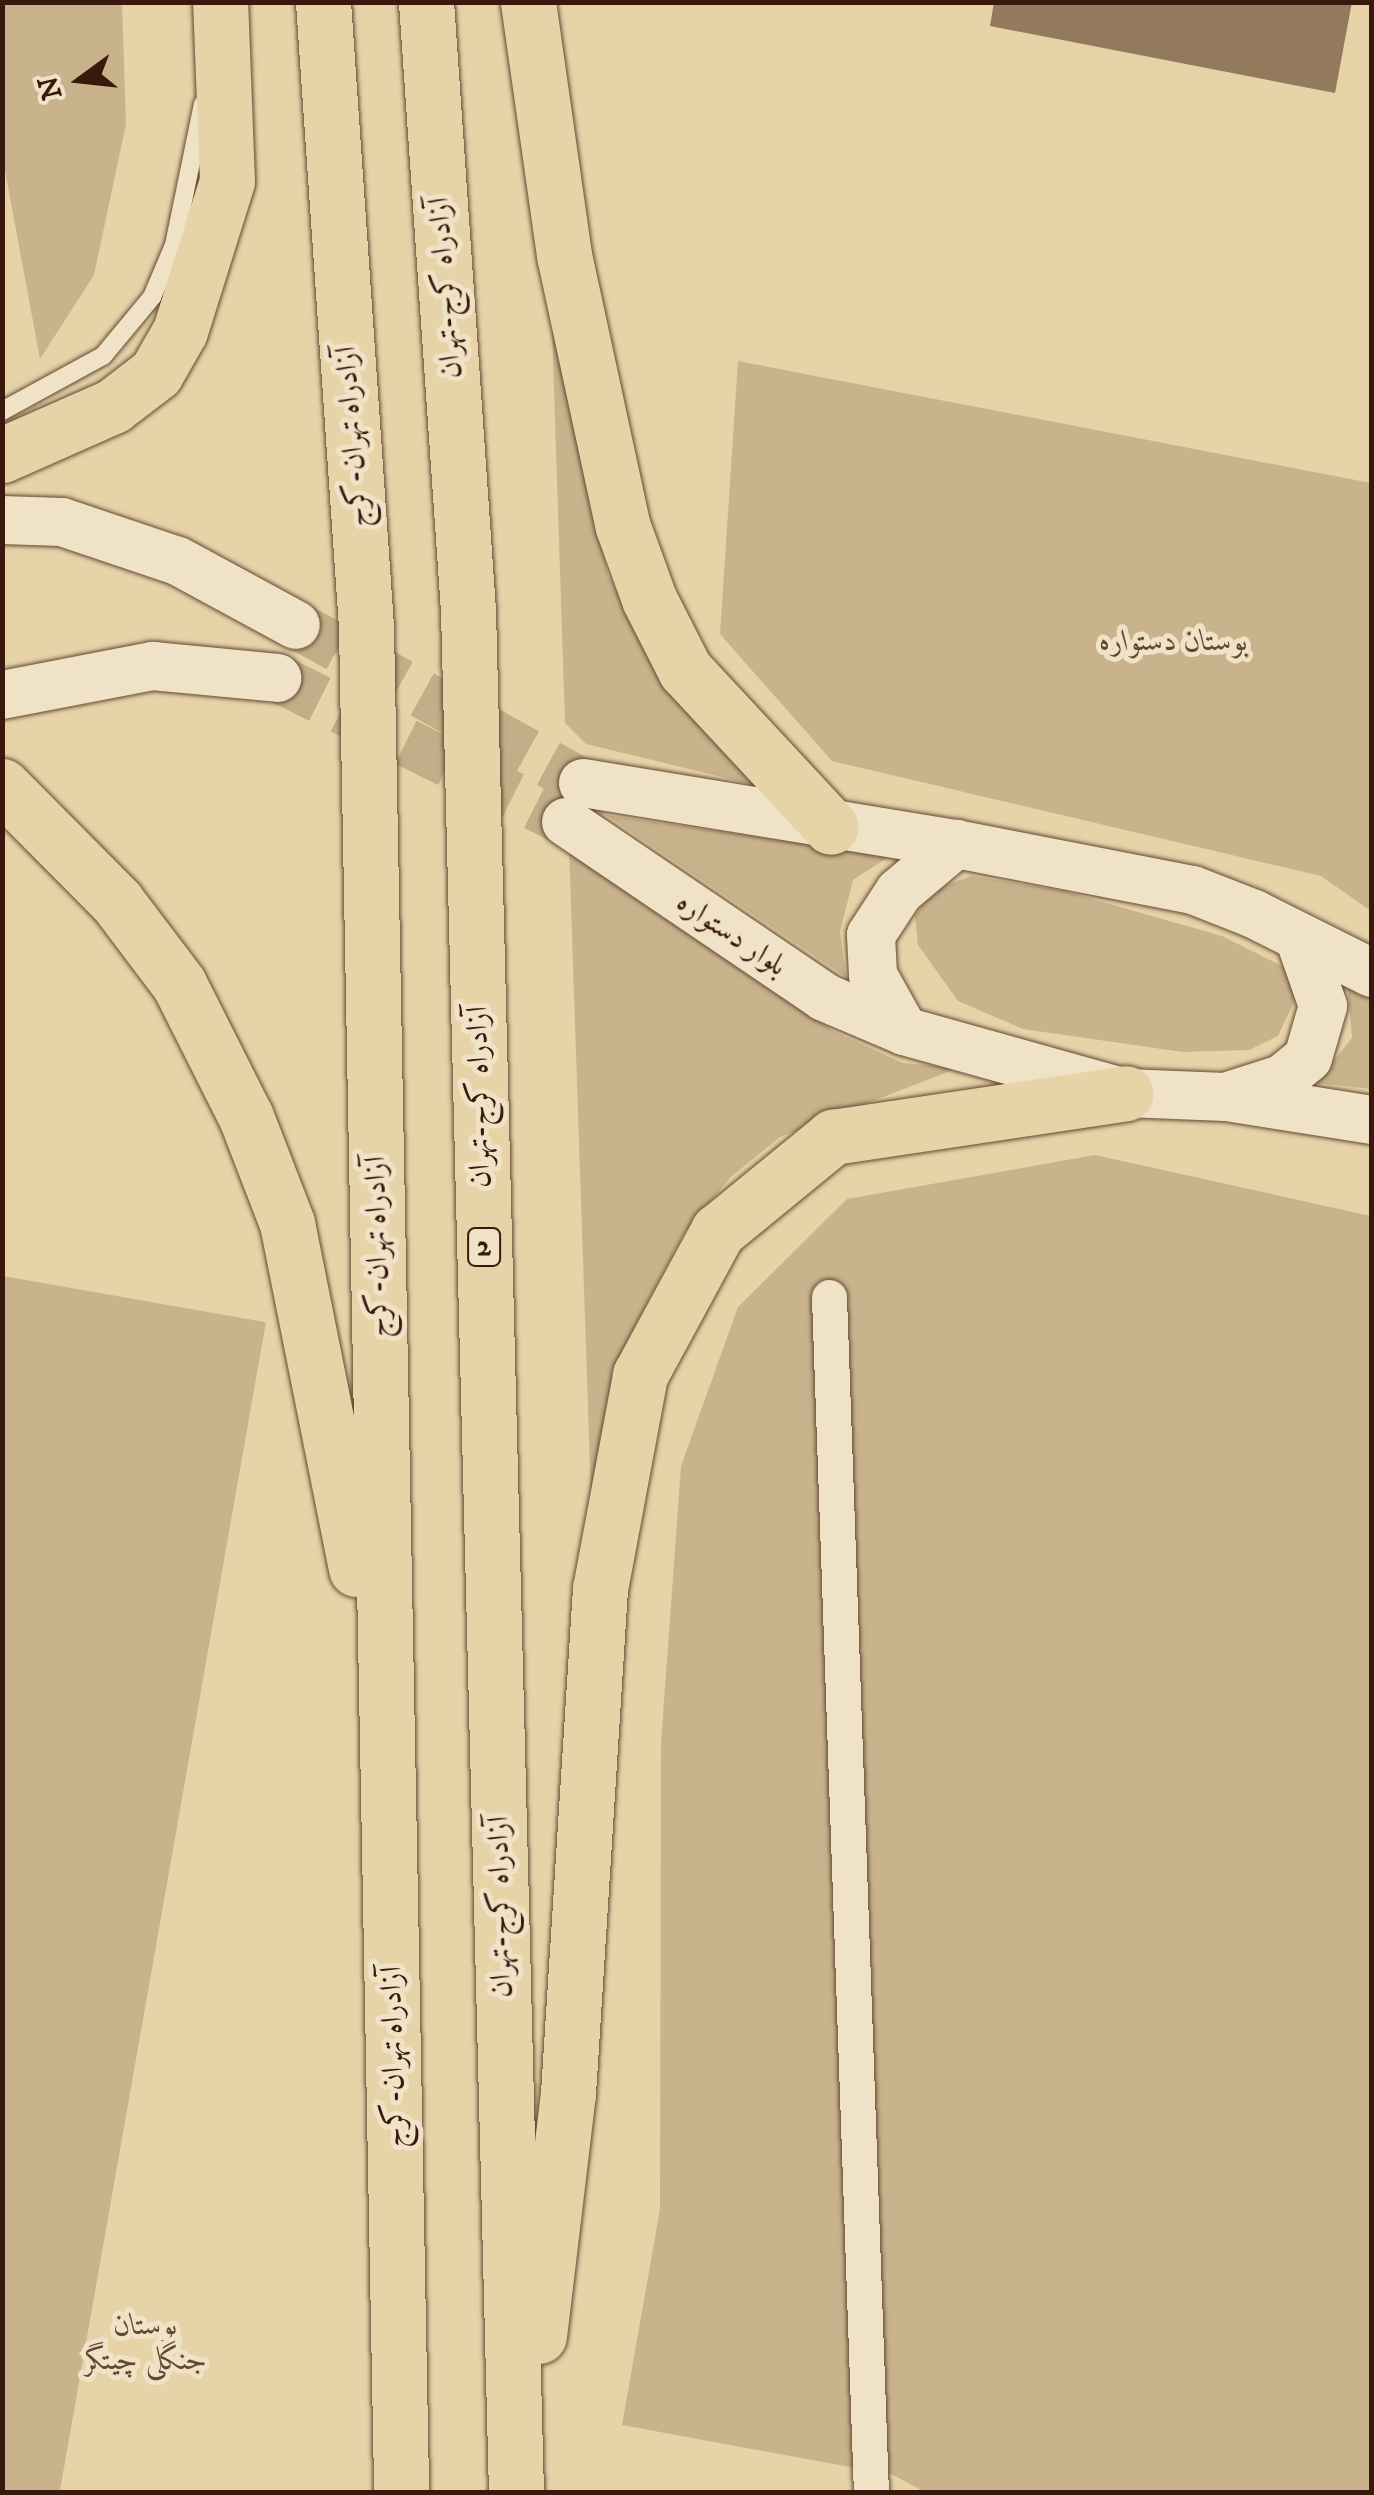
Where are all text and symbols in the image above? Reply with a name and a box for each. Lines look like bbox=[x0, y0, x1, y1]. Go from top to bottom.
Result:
north arrow bbox=[30, 30, 130, 130]
text: N bbox=[31, 72, 70, 104]
street label: آزادراه کرج-تهران bbox=[422, 196, 470, 380]
street label: آزادراه تهران-کرج bbox=[329, 345, 377, 529]
park label: بوستان دستواره bbox=[1100, 624, 1248, 660]
street label: بلوار دستواره bbox=[669, 885, 793, 985]
street label: آزادراه کرج-تهران bbox=[460, 1006, 500, 1188]
street label: آزادراه تهران-کرج bbox=[358, 1156, 398, 1338]
road number: 2 bbox=[466, 1224, 502, 1270]
street label: آزادراه کرج-تهران bbox=[481, 1816, 521, 1998]
street label: آزادراه تهران-کرج bbox=[374, 1966, 414, 2148]
park label: بوستان جنگلی چیتگر bbox=[84, 2308, 208, 2378]

